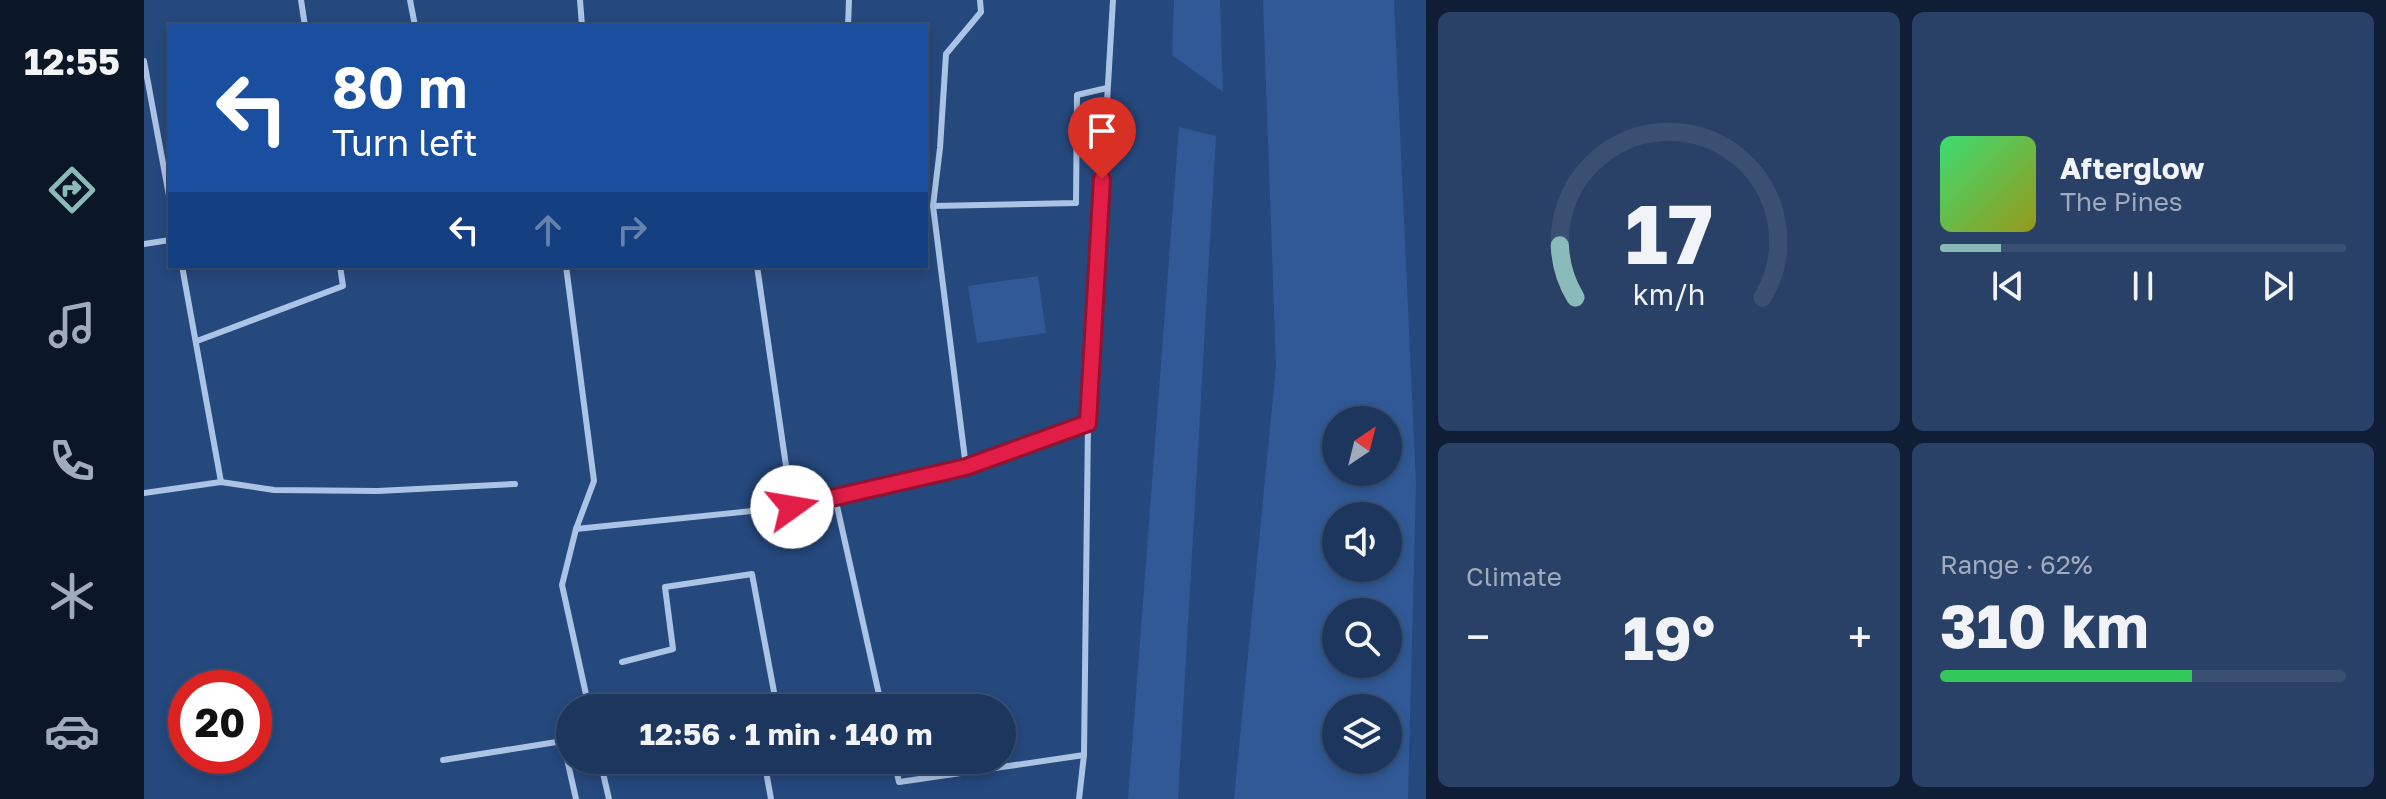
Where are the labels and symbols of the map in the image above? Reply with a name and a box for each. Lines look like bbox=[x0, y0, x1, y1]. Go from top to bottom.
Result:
pin bbox=[1068, 97, 1136, 179]
north arrow bbox=[1322, 406, 1402, 486]
position arrow bbox=[750, 465, 834, 549]
speed limit sign: 20 bbox=[168, 670, 272, 774]

